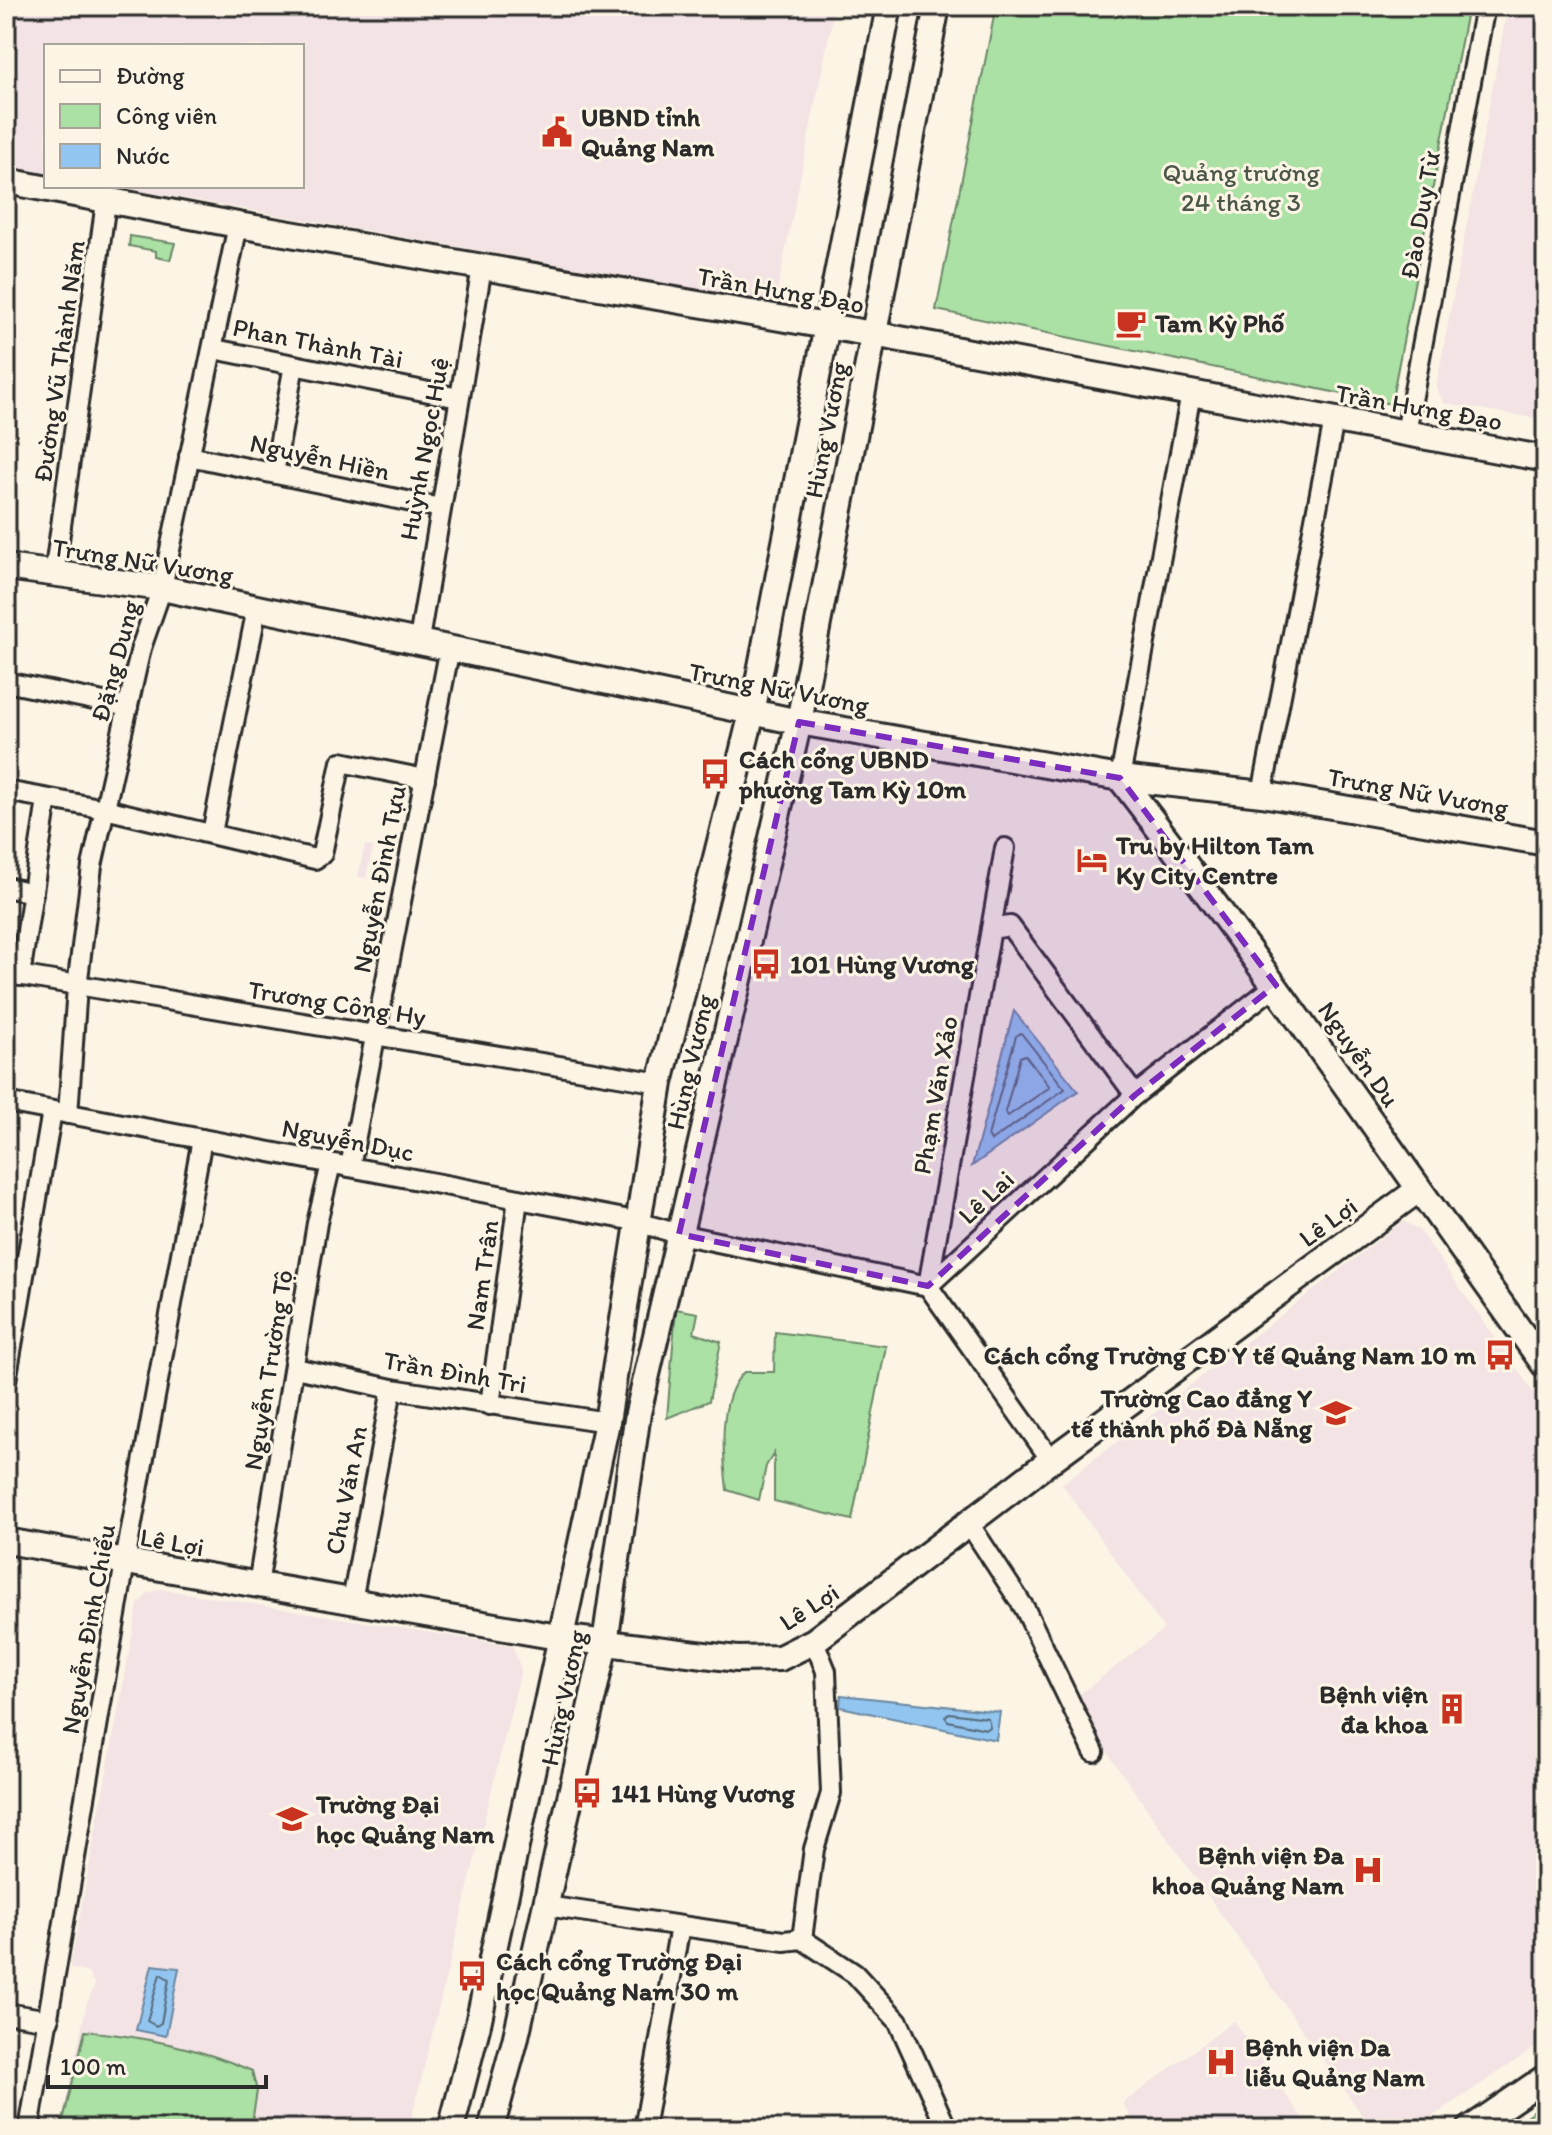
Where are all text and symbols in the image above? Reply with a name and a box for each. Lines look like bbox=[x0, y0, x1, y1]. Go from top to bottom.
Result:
legend bbox=[44, 44, 304, 188]
text: Đường bbox=[116, 61, 185, 90]
text: Công viên bbox=[116, 101, 218, 130]
place label: UBND tỉnh Quảng Nam bbox=[581, 101, 715, 163]
public building icon: UBND tỉnh Quảng Nam bbox=[540, 115, 574, 149]
text: Nước bbox=[116, 141, 170, 170]
street label: Đào Duy Từ bbox=[1393, 148, 1447, 282]
park label: Quảng trường 24 tháng 3 bbox=[1162, 156, 1320, 218]
street label: Đường Vũ Thành Năm bbox=[26, 238, 92, 484]
street label: Trần Hưng Đạo bbox=[695, 260, 867, 320]
cafe icon: Tam Kỳ Phố bbox=[1114, 306, 1148, 340]
place label: Tam Kỳ Phố bbox=[1154, 307, 1285, 339]
street label: Phan Thành Tài bbox=[230, 311, 406, 375]
street label: Huỳnh Ngọc Huệ bbox=[392, 355, 456, 543]
street label: Hùng Vương bbox=[797, 358, 855, 501]
street label: Trần Hưng Đạo bbox=[1333, 377, 1505, 437]
street label: Nguyễn Hiền bbox=[247, 427, 393, 487]
street label: Trưng Nữ Vương bbox=[50, 531, 237, 591]
street label: Đặng Dung bbox=[83, 596, 147, 725]
street label: Trưng Nữ Vương bbox=[686, 655, 873, 721]
place label: Cách cổng UBND phường Tam Kỳ 10m bbox=[738, 743, 966, 805]
bus stop icon: Cách cổng UBND phường Tam Kỳ 10m bbox=[698, 757, 732, 791]
street label: Trưng Nữ Vương bbox=[1325, 760, 1512, 824]
street label: Nguyễn Đình Tựu bbox=[345, 782, 413, 976]
place label: Tru by Hilton Tam Ky City Centre bbox=[1115, 829, 1314, 891]
hotel icon: Tru by Hilton Tam Ky City Centre bbox=[1075, 843, 1109, 877]
bus stop icon: 101 Hùng Vương bbox=[749, 947, 783, 981]
place label: 101 Hùng Vương bbox=[790, 948, 975, 980]
street label: Trương Công Hy bbox=[246, 973, 428, 1033]
street label: Hùng Vương bbox=[659, 990, 721, 1133]
street label: Nguyễn Du bbox=[1311, 995, 1407, 1113]
street label: Phạm Văn Xảo bbox=[905, 1013, 965, 1177]
street label: Nguyễn Dục bbox=[279, 1112, 417, 1169]
street label: Lê Lai bbox=[951, 1163, 1021, 1231]
street label: Lê Lợi bbox=[1292, 1190, 1364, 1254]
street label: Nam Trân bbox=[458, 1217, 506, 1332]
street label: Nguyễn Trường Tộ bbox=[236, 1267, 300, 1473]
bus stop icon: Cách cổng Trường CĐ Y tế Quảng Nam 10 m bbox=[1483, 1338, 1517, 1372]
place label: Cách cổng Trường CĐ Y tế Quảng Nam 10 m bbox=[984, 1339, 1476, 1371]
street label: Trần Đình Tri bbox=[381, 1344, 529, 1400]
place label: Trường Cao đẳng Y tế thành phố Đà Nẵng bbox=[1071, 1382, 1313, 1444]
school or university icon: Trường Cao đẳng Y tế thành phố Đà Nẵng bbox=[1319, 1396, 1353, 1430]
street label: Chu Văn An bbox=[318, 1422, 374, 1557]
street label: Lê Lợi bbox=[137, 1521, 207, 1563]
street label: Nguyễn Đình Chiểu bbox=[54, 1522, 122, 1736]
street label: Lê Lợi bbox=[773, 1576, 845, 1638]
street label: Hùng Vương bbox=[533, 1626, 593, 1769]
place label: Bệnh viện đa khoa bbox=[1319, 1678, 1428, 1740]
building icon: Bệnh viện đa khoa bbox=[1435, 1692, 1469, 1726]
bus stop icon: 141 Hùng Vương bbox=[570, 1776, 604, 1810]
place label: 141 Hùng Vương bbox=[611, 1777, 795, 1809]
place label: Trường Đại học Quảng Nam bbox=[315, 1788, 495, 1850]
school or university icon: Trường Đại học Quảng Nam bbox=[275, 1802, 309, 1836]
place label: Bệnh viện Đa khoa Quảng Nam bbox=[1152, 1839, 1344, 1901]
hospital icon: Bệnh viện Đa khoa Quảng Nam bbox=[1351, 1853, 1385, 1887]
place label: Cách cổng Trường Đại học Quảng Nam 30 m bbox=[496, 1945, 742, 2007]
bus stop icon: Cách cổng Trường Đại học Quảng Nam 30 m bbox=[455, 1959, 489, 1993]
place label: Bệnh viện Da liễu Quảng Nam bbox=[1245, 2031, 1425, 2093]
scale bar bbox=[48, 2039, 266, 2089]
hospital icon: Bệnh viện Da liễu Quảng Nam bbox=[1204, 2045, 1238, 2079]
text: 100 m bbox=[60, 2052, 126, 2081]

